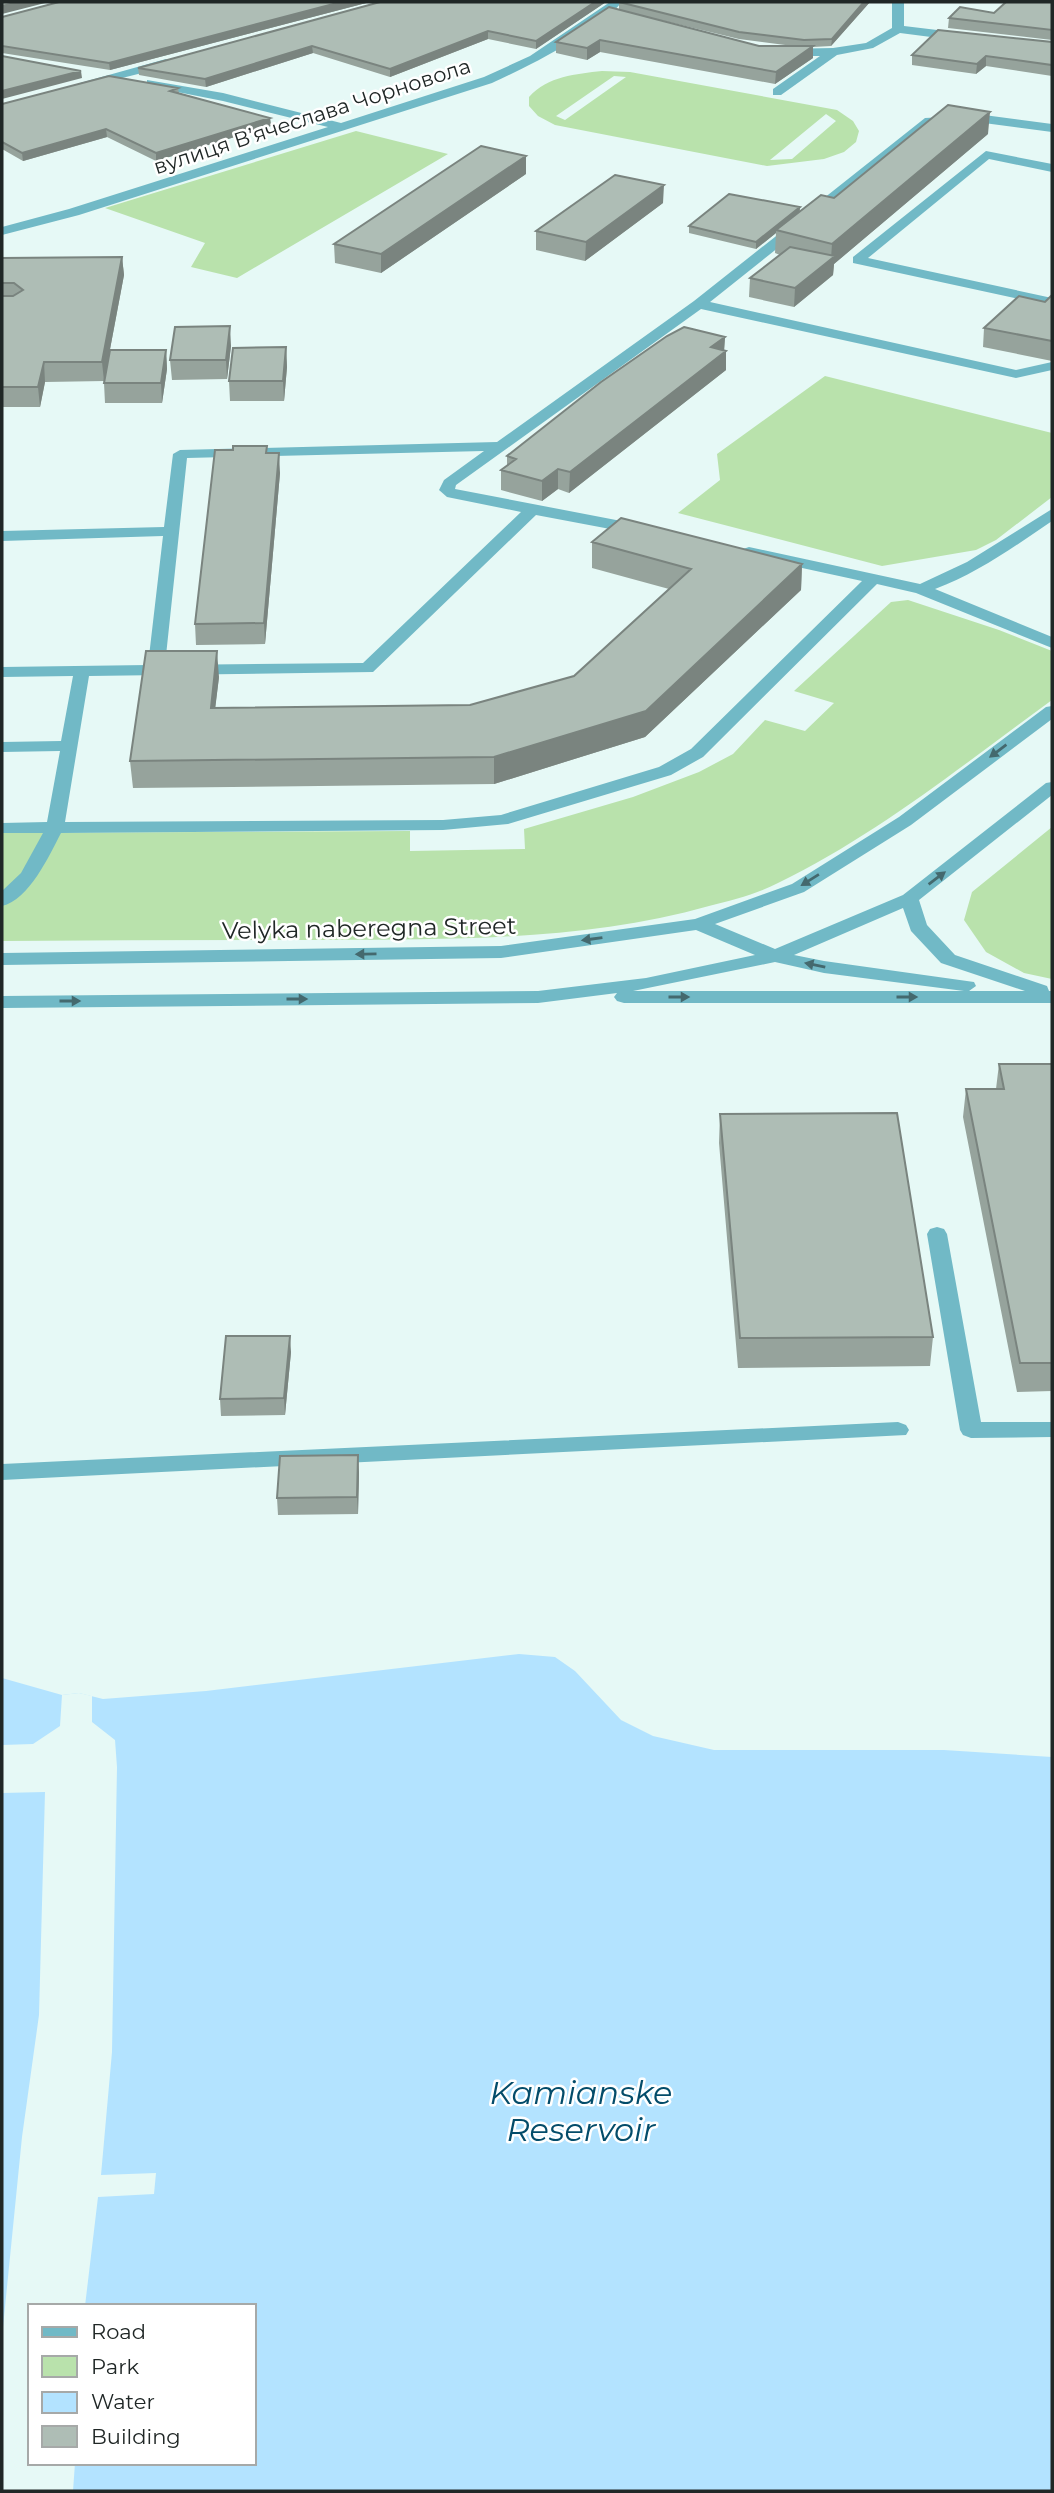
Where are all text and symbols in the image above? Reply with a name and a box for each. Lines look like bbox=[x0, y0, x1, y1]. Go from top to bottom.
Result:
street label: вулиця Вʼячеслава Чорновола bbox=[150, 53, 474, 179]
one-way arrow bbox=[989, 744, 1007, 759]
one-way arrow bbox=[928, 870, 946, 885]
one-way arrow bbox=[801, 874, 820, 887]
street label: Velyka naberegna Street bbox=[222, 911, 517, 945]
one-way arrow bbox=[581, 934, 603, 945]
one-way arrow bbox=[355, 948, 377, 960]
one-way arrow bbox=[804, 959, 826, 970]
one-way arrow bbox=[669, 991, 691, 1003]
one-way arrow bbox=[896, 991, 918, 1003]
one-way arrow bbox=[287, 994, 309, 1005]
one-way arrow bbox=[59, 995, 81, 1007]
water label: Kamianske Reservoir bbox=[490, 2073, 672, 2149]
legend bbox=[28, 2304, 256, 2465]
text: Road bbox=[91, 2319, 146, 2344]
text: Park bbox=[91, 2354, 139, 2379]
text: Water bbox=[91, 2389, 155, 2414]
text: Building bbox=[91, 2424, 181, 2449]

